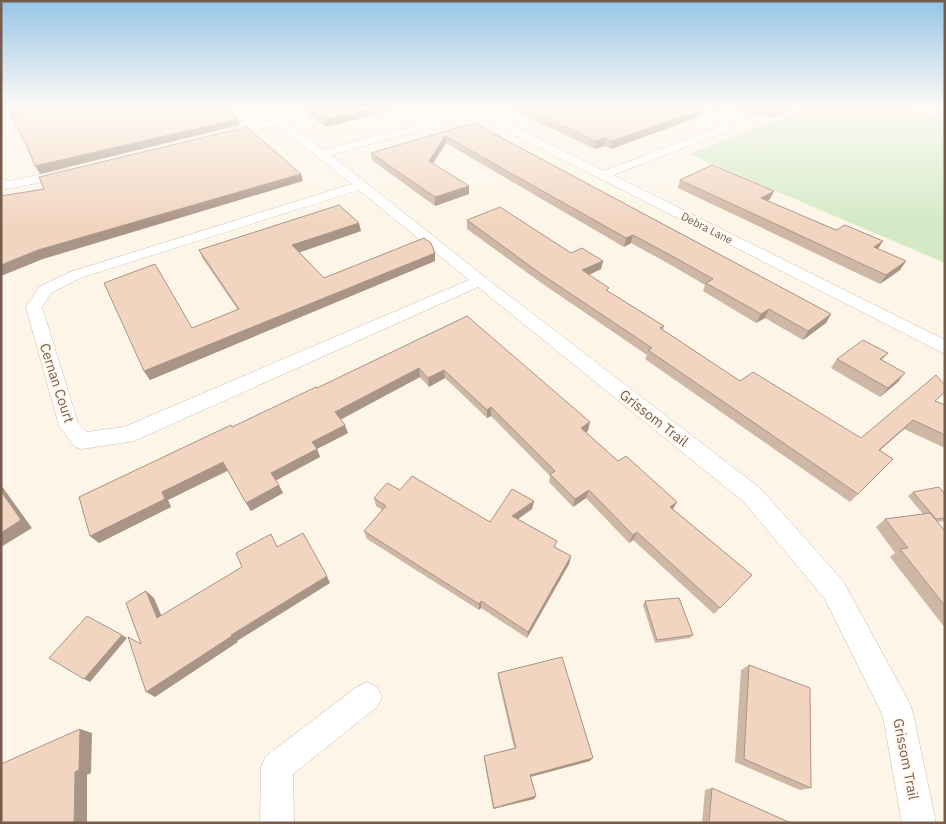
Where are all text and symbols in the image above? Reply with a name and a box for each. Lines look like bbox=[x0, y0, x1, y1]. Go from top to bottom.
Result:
street label: Debra Lane bbox=[679, 209, 735, 247]
street label: Cernan Court bbox=[36, 341, 78, 425]
street label: Grissom Trail bbox=[616, 386, 692, 451]
street label: Grissom Trail bbox=[889, 717, 923, 801]

